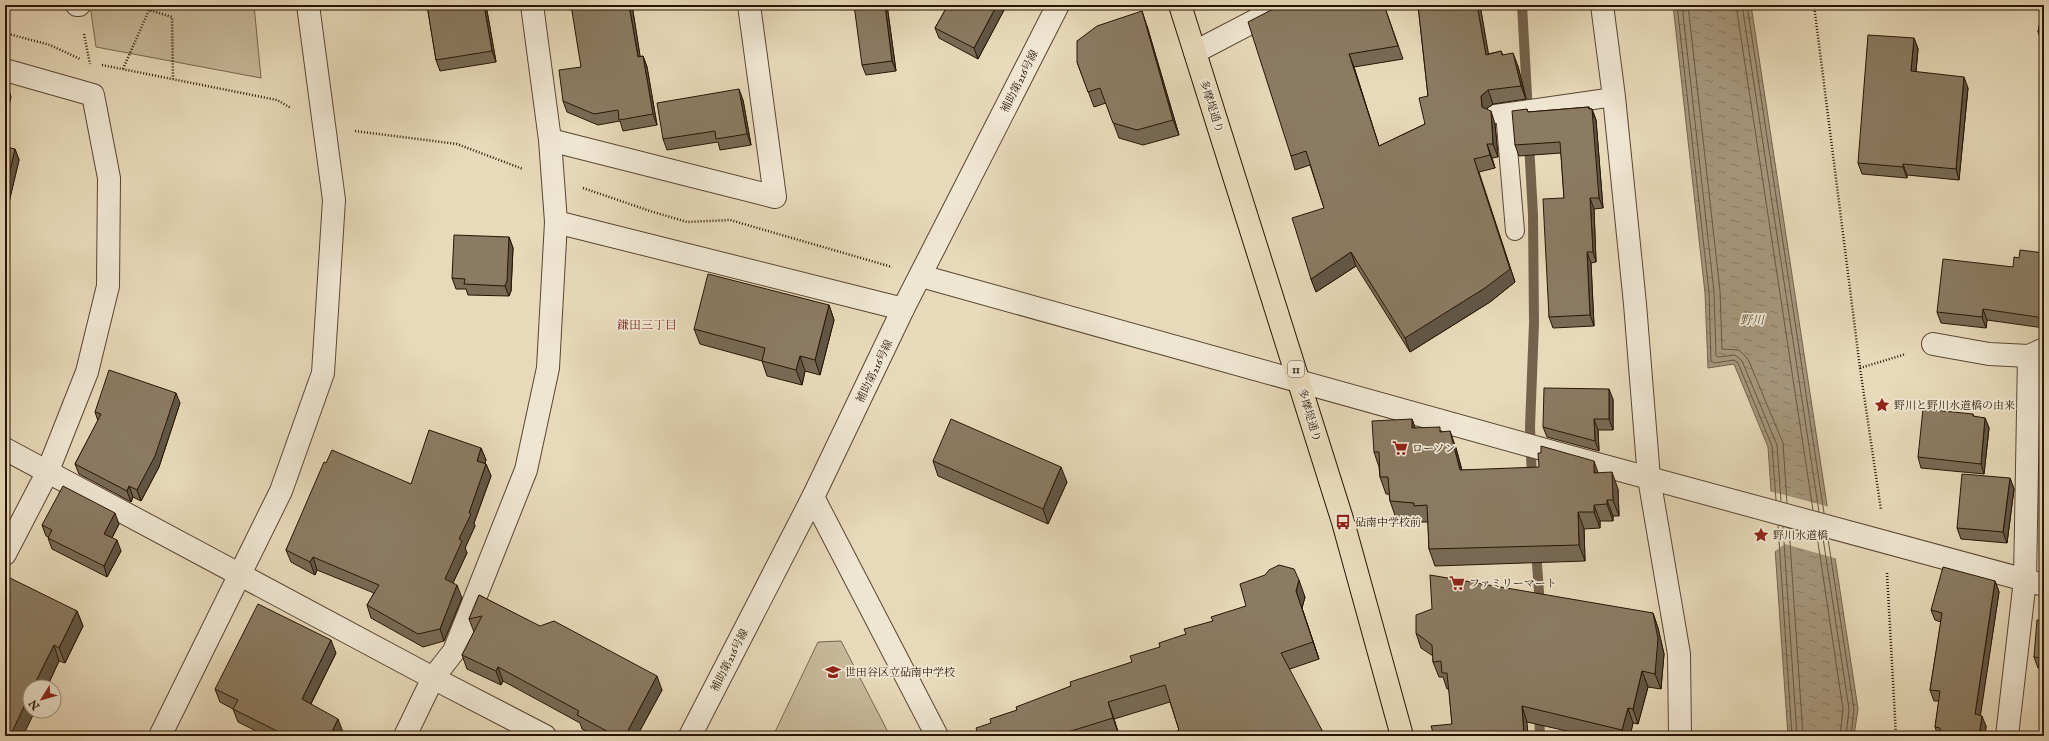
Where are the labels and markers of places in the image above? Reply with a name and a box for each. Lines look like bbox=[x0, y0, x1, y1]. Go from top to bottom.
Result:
place icon: 野川と野川水道橋の由来 bbox=[1873, 396, 1891, 414]
place label: 野川と野川水道橋の由来 bbox=[1894, 399, 2015, 413]
supermarket icon: ローソン bbox=[1391, 439, 1409, 457]
place label: ローソン bbox=[1412, 442, 1456, 456]
bus stop icon: 砧南中学校前 bbox=[1334, 513, 1352, 531]
place label: 砧南中学校前 bbox=[1355, 516, 1421, 530]
place icon: 野川水道橋 bbox=[1752, 526, 1770, 544]
place label: 野川水道橋 bbox=[1773, 529, 1828, 543]
supermarket icon: ファミリーマート bbox=[1448, 574, 1466, 592]
place label: ファミリーマート bbox=[1469, 577, 1557, 591]
school or university icon: 世田谷区立砧南中学校 bbox=[824, 663, 842, 681]
place label: 世田谷区立砧南中学校 bbox=[845, 666, 955, 680]

